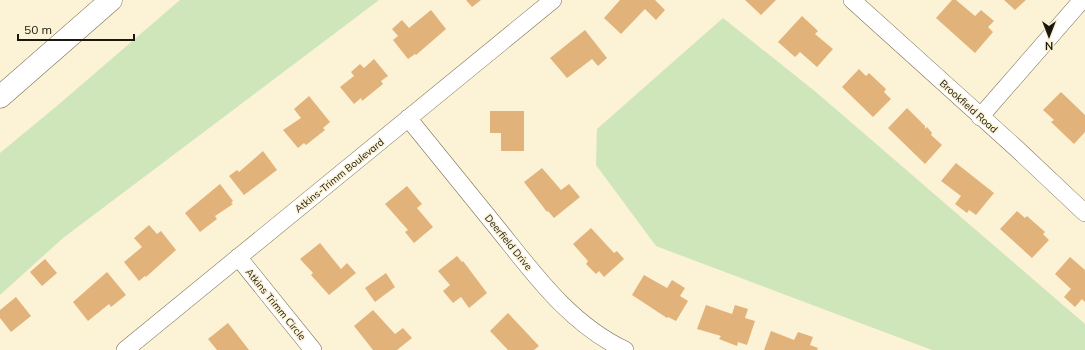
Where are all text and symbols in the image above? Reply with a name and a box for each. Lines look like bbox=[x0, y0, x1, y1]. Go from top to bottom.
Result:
scale bar bbox=[18, 16, 134, 42]
north arrow bbox=[1029, 16, 1069, 56]
text: 50 m bbox=[24, 22, 52, 37]
text: N bbox=[1045, 39, 1053, 53]
street label: Brookfield Road bbox=[937, 77, 1000, 136]
street label: Atkins-Trimm Boulevard bbox=[292, 135, 387, 215]
street label: Deerfield Drive bbox=[482, 212, 535, 273]
street label: Atkins Trimm Circle bbox=[243, 266, 309, 343]

